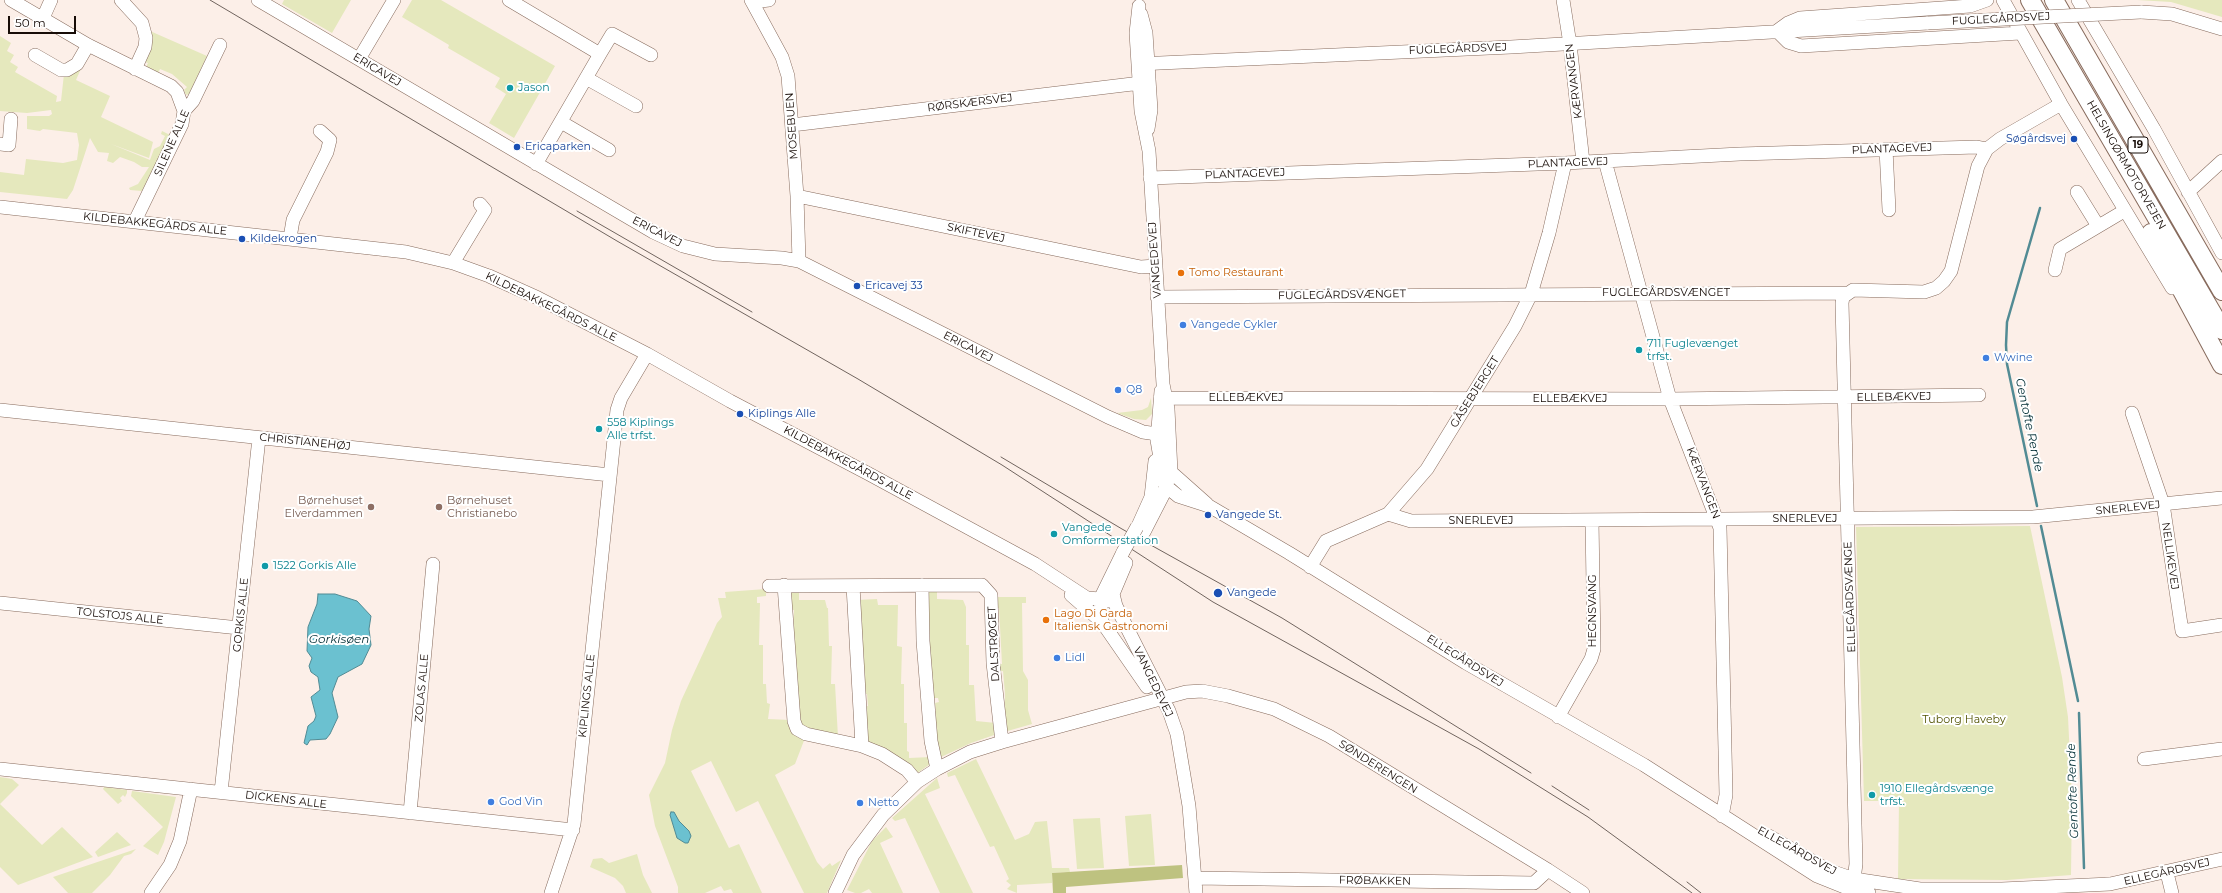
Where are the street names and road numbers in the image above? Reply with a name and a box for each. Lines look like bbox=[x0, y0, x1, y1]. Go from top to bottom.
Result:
street label: FUGLEGÅRDSVEJ bbox=[1951, 10, 2051, 28]
street label: FUGLEGÅRDSVEJ bbox=[1409, 41, 1507, 57]
street label: KÆRVANGEN bbox=[1563, 43, 1585, 119]
street label: ERICAVEJ bbox=[350, 50, 404, 90]
street label: RØRSKÆRSVEJ bbox=[927, 91, 1013, 115]
street label: MOSEBUEN bbox=[783, 92, 801, 160]
street label: HELSINGØRMOTORVEJEN bbox=[2084, 98, 2168, 232]
street label: SILENE ALLE bbox=[151, 108, 193, 178]
road number: 19 bbox=[2128, 137, 2148, 153]
street label: PLANTAGEVEJ bbox=[1851, 141, 1933, 157]
street label: PLANTAGEVEJ bbox=[1527, 155, 1609, 171]
street label: PLANTAGEVEJ bbox=[1204, 166, 1286, 182]
street label: KILDEBAKKEGÅRDS ALLE bbox=[82, 210, 228, 238]
street label: ERICAVEJ bbox=[630, 214, 684, 250]
street label: SKIFTEVEJ bbox=[946, 220, 1006, 246]
street label: VANGEDEVEJ bbox=[1146, 221, 1164, 299]
street label: KILDEBAKKEGÅRDS ALLE bbox=[483, 269, 619, 345]
street label: FUGLEGÅRDSVÆNGET bbox=[1602, 286, 1730, 300]
street label: FUGLEGÅRDSVÆNGET bbox=[1278, 287, 1406, 303]
street label: ERICAVEJ bbox=[941, 329, 995, 365]
street label: GÅSEBJERGET bbox=[1448, 354, 1502, 430]
street label: ELLEBÆKVEJ bbox=[1856, 390, 1932, 404]
street label: ELLEBÆKVEJ bbox=[1208, 391, 1284, 405]
street label: ELLEBÆKVEJ bbox=[1532, 392, 1608, 406]
street label: KILDEBAKKEGÅRDS ALLE bbox=[781, 423, 915, 503]
street label: CHRISTIANEHØJ bbox=[259, 431, 351, 453]
street label: KÆRVANGEN bbox=[1683, 445, 1723, 521]
street label: SNERLEVEJ bbox=[2095, 498, 2161, 518]
street label: SNERLEVEJ bbox=[1772, 512, 1838, 526]
street label: SNERLEVEJ bbox=[1448, 514, 1514, 528]
street label: NELLIKEVEJ bbox=[2159, 521, 2181, 591]
street label: ELLEGÅRDSVÆNGE bbox=[1841, 541, 1859, 653]
street label: HEGNSVANG bbox=[1586, 574, 1600, 648]
street label: GORKIS ALLE bbox=[231, 577, 251, 653]
street label: TOLSTOJS ALLE bbox=[76, 605, 164, 627]
street label: DALSTRØGET bbox=[985, 606, 1003, 682]
street label: ELLEGÅRDSVEJ bbox=[1424, 632, 1506, 690]
street label: VANGEDEVEJ bbox=[1130, 645, 1176, 719]
street label: ZOLAS ALLE bbox=[412, 653, 432, 723]
street label: KIPLINGS ALLE bbox=[576, 654, 598, 738]
street label: SØNDERENGEN bbox=[1336, 737, 1420, 797]
street label: DICKENS ALLE bbox=[244, 788, 328, 812]
street label: ELLEGÅRDSVEJ bbox=[1755, 824, 1839, 878]
street label: ELLEGÅRDSVEJ bbox=[2123, 856, 2211, 888]
street label: FRØBAKKEN bbox=[1339, 874, 1411, 888]

